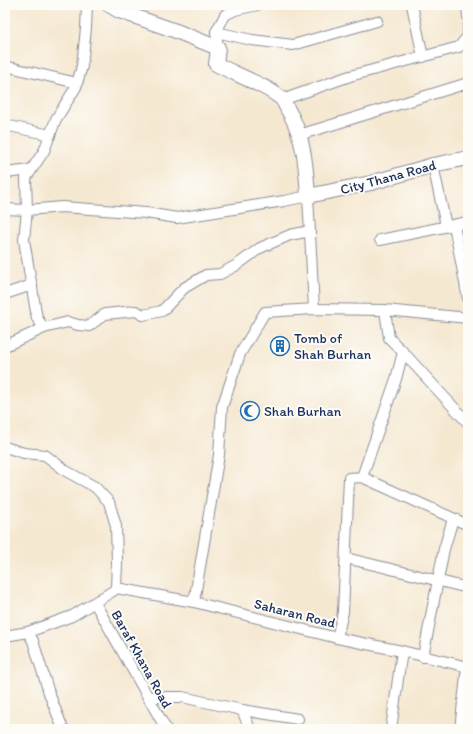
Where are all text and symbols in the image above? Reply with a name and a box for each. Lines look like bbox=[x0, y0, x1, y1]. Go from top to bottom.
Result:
street label: City Thana Road bbox=[338, 156, 438, 198]
place label: Tomb of Shah Burhan bbox=[294, 330, 372, 363]
building icon: Tomb of Shah Burhan bbox=[269, 335, 291, 357]
mosque icon: Shah Burhan bbox=[239, 400, 261, 422]
place label: Shah Burhan bbox=[264, 403, 342, 420]
street label: Saharan Road bbox=[252, 595, 338, 632]
street label: Baraf Khana Road bbox=[108, 607, 176, 712]

